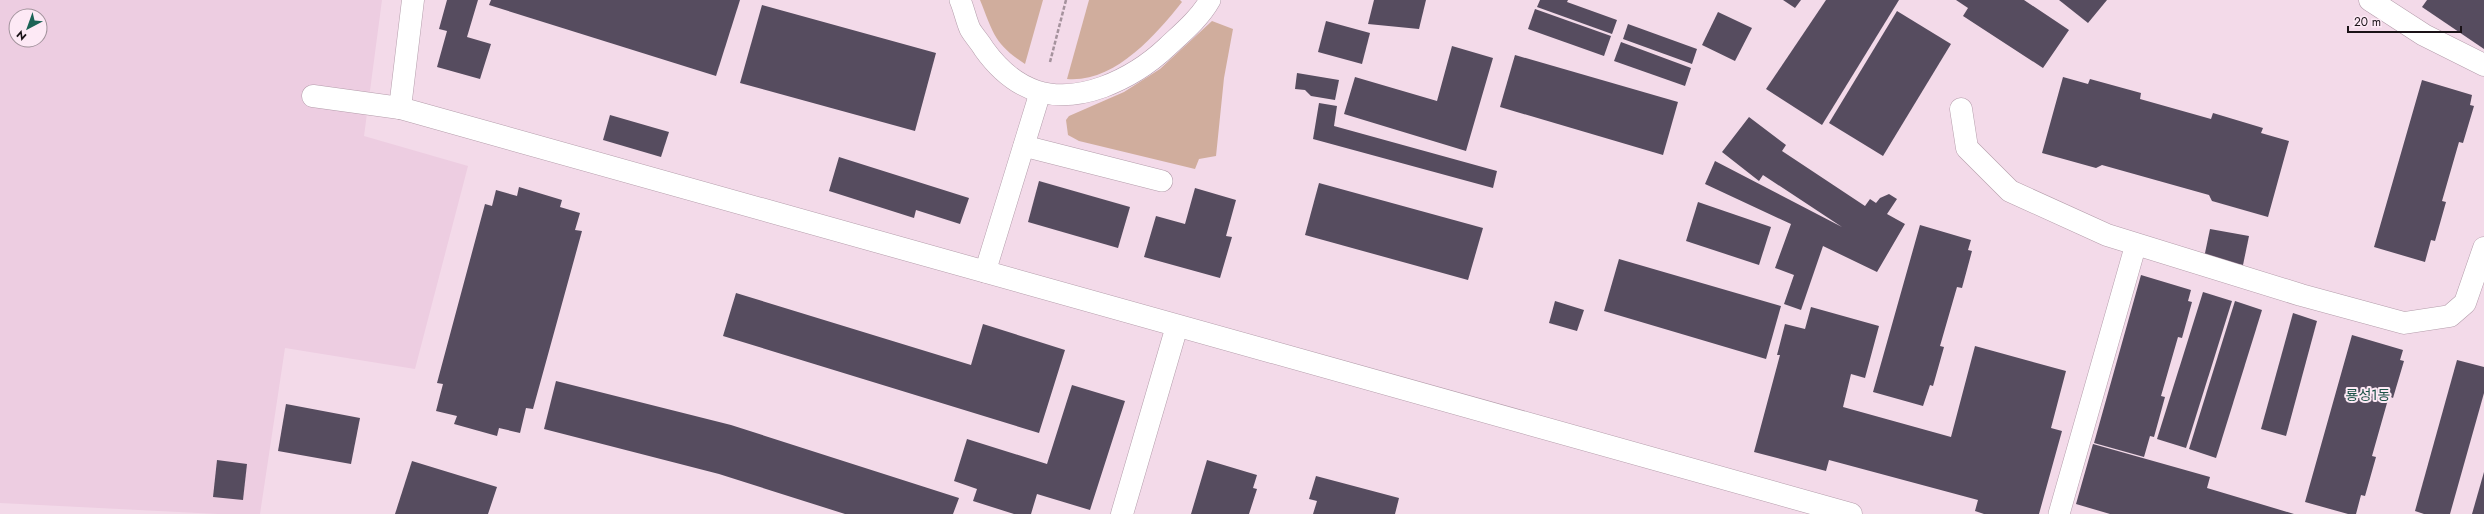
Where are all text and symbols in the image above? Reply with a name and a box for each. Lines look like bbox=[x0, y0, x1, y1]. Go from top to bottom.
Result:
north arrow bbox=[8, 8, 48, 48]
scale bar bbox=[2348, 8, 2461, 34]
text: 20 m bbox=[2354, 13, 2381, 31]
text: N bbox=[13, 27, 30, 44]
district label: 룡성1동 bbox=[2346, 385, 2391, 405]

